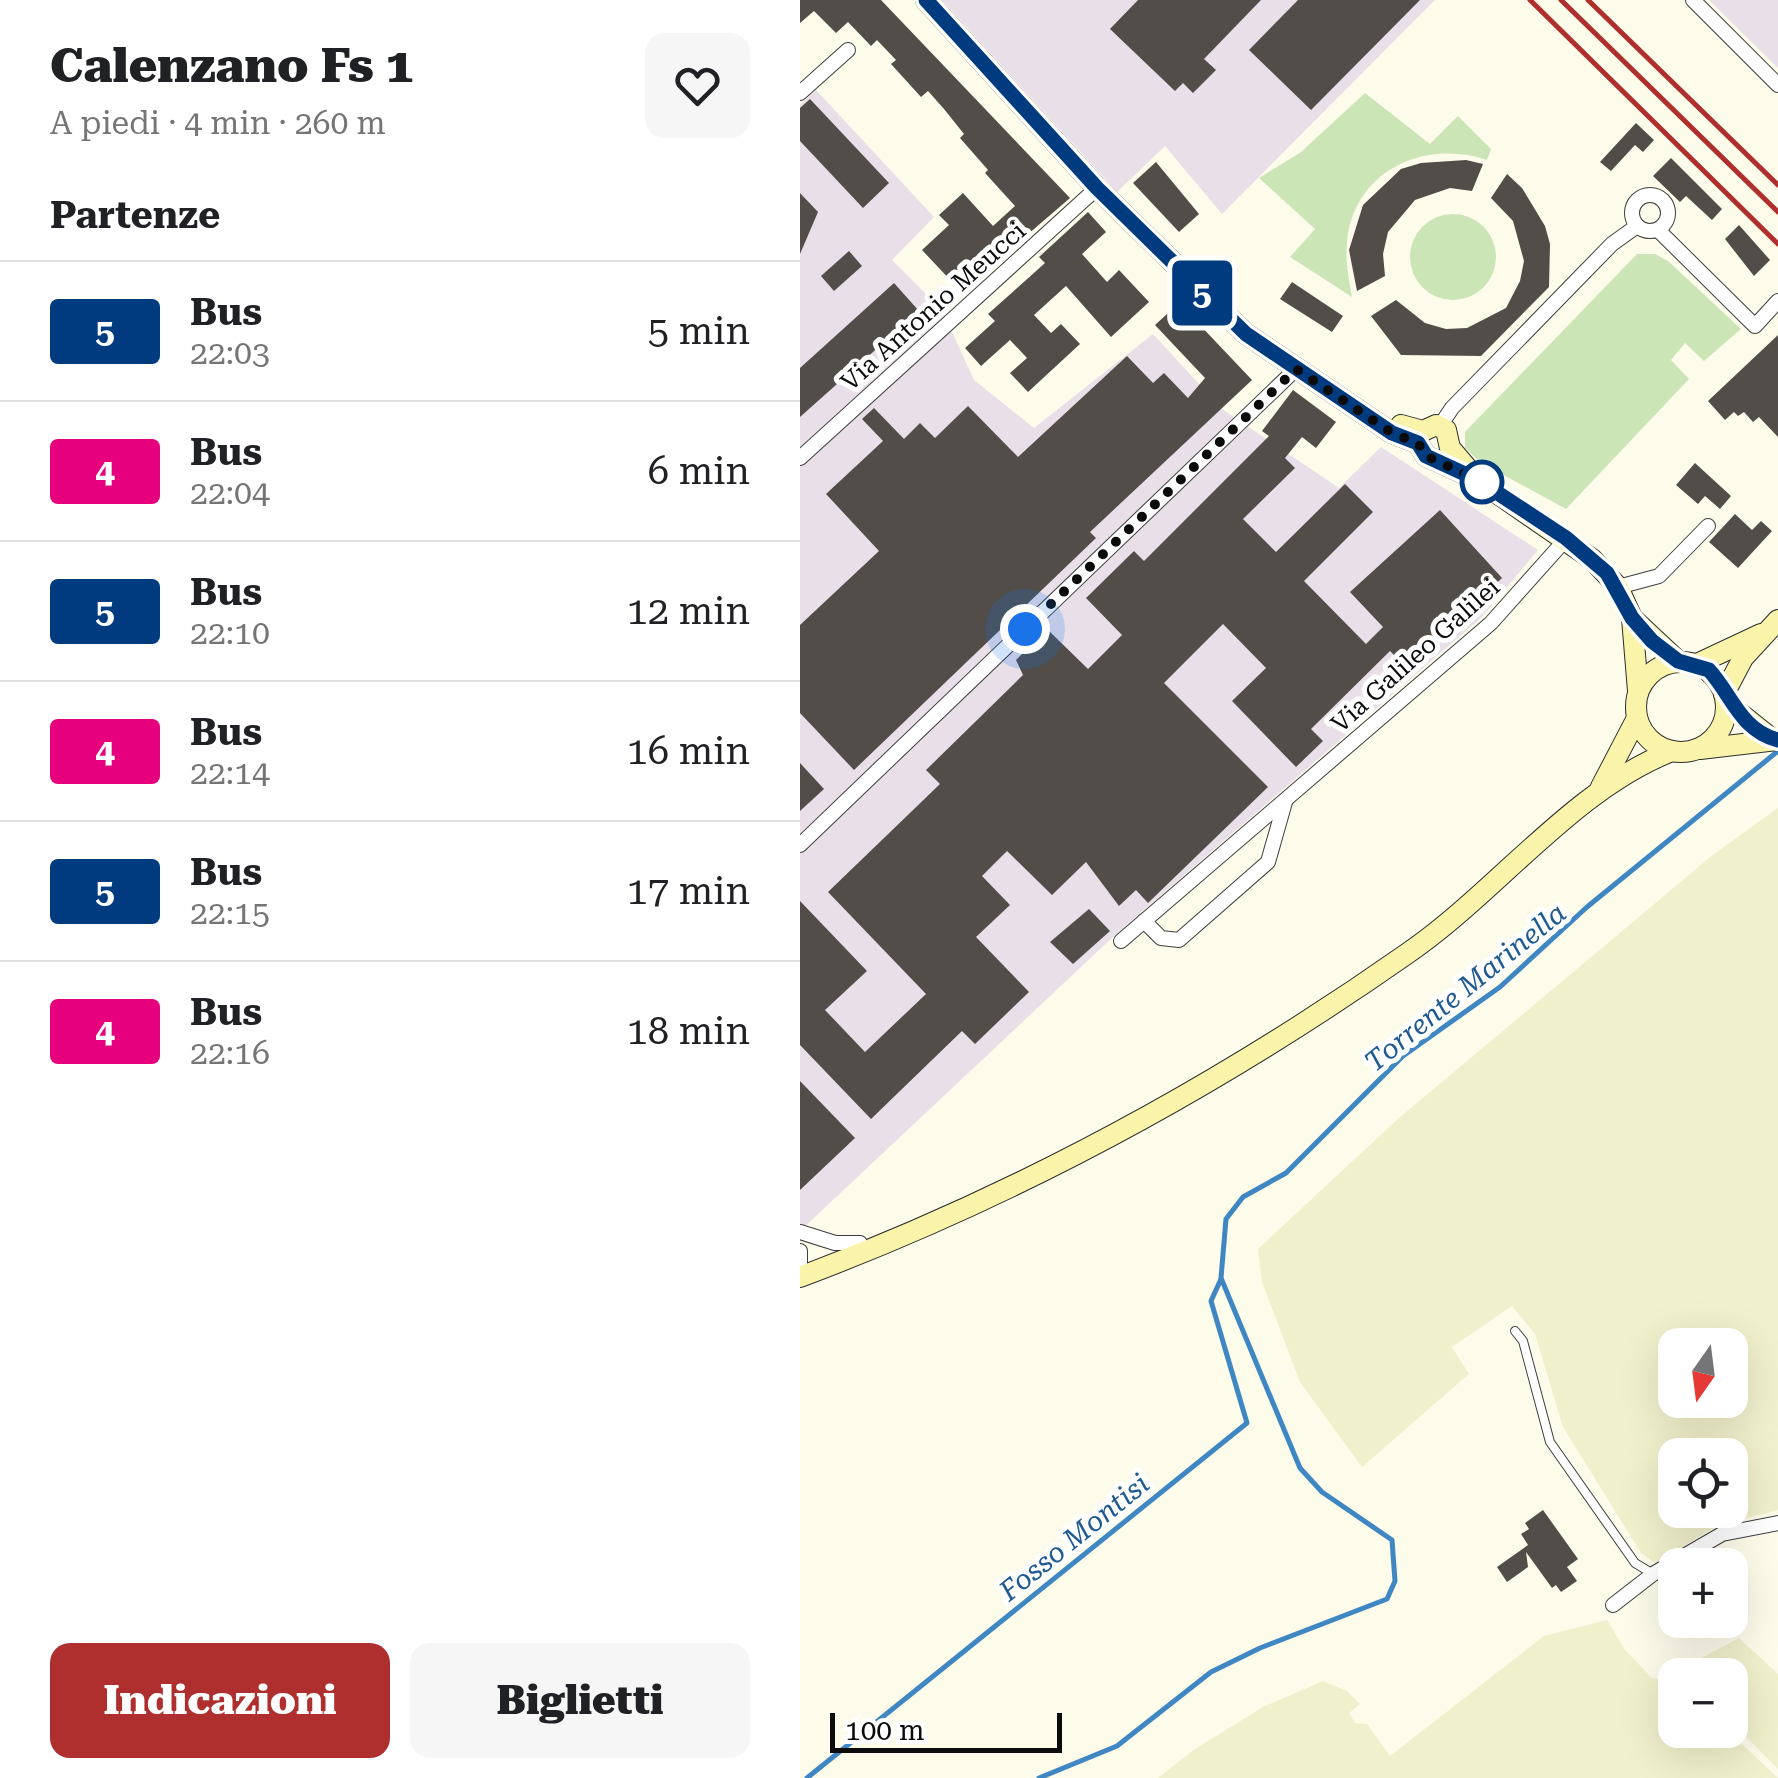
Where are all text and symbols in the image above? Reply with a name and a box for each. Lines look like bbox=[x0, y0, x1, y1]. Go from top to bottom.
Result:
button: heart bbox=[645, 33, 750, 138]
text: Calenzano Fs 1 bbox=[50, 38, 413, 94]
text: A piedi · 4 min · 260 m bbox=[50, 104, 386, 142]
text: Partenze bbox=[50, 193, 220, 237]
street label: Via Antonio Meucci bbox=[835, 216, 1031, 397]
line badge: 5 bbox=[1170, 260, 1234, 326]
text: 5 bbox=[1192, 273, 1212, 314]
text: Bus bbox=[190, 290, 262, 334]
text: 5 min bbox=[648, 309, 750, 353]
text: 5 bbox=[95, 311, 115, 352]
text: 22:03 bbox=[190, 334, 270, 372]
text: Bus bbox=[190, 430, 262, 474]
text: 6 min bbox=[648, 449, 750, 493]
text: 4 bbox=[95, 451, 115, 492]
unlabelled marker bbox=[1461, 461, 1503, 503]
text: 22:04 bbox=[190, 474, 270, 512]
text: Bus bbox=[190, 570, 262, 614]
street label: Via Galileo Galilei bbox=[1325, 572, 1505, 738]
text: 12 min bbox=[627, 589, 750, 633]
text: 5 bbox=[95, 591, 115, 632]
your location bbox=[1000, 604, 1050, 654]
text: 22:10 bbox=[190, 614, 270, 652]
text: Bus bbox=[190, 710, 262, 754]
text: 16 min bbox=[627, 729, 750, 773]
text: 4 bbox=[95, 731, 115, 772]
text: 22:14 bbox=[190, 754, 270, 792]
text: Bus bbox=[190, 850, 262, 894]
text: 17 min bbox=[627, 869, 750, 913]
text: 5 bbox=[95, 871, 115, 912]
text: 22:15 bbox=[190, 894, 270, 932]
water label: Torrente Marinella bbox=[1358, 896, 1572, 1079]
text: Bus bbox=[190, 990, 262, 1034]
text: 18 min bbox=[627, 1009, 750, 1053]
text: 4 bbox=[95, 1011, 115, 1052]
text: 22:16 bbox=[190, 1034, 270, 1072]
north arrow bbox=[1658, 1328, 1748, 1418]
map controls bbox=[1658, 1328, 1748, 1748]
button: locate bbox=[1658, 1438, 1748, 1528]
water label: Fosso Montisi bbox=[992, 1467, 1156, 1608]
button: + bbox=[1658, 1548, 1748, 1638]
button: Indicazioni bbox=[50, 1643, 390, 1758]
button: Biglietti bbox=[410, 1643, 750, 1758]
button: − bbox=[1658, 1658, 1748, 1748]
scale bar bbox=[830, 1708, 1062, 1752]
text: 100 m bbox=[845, 1714, 925, 1747]

